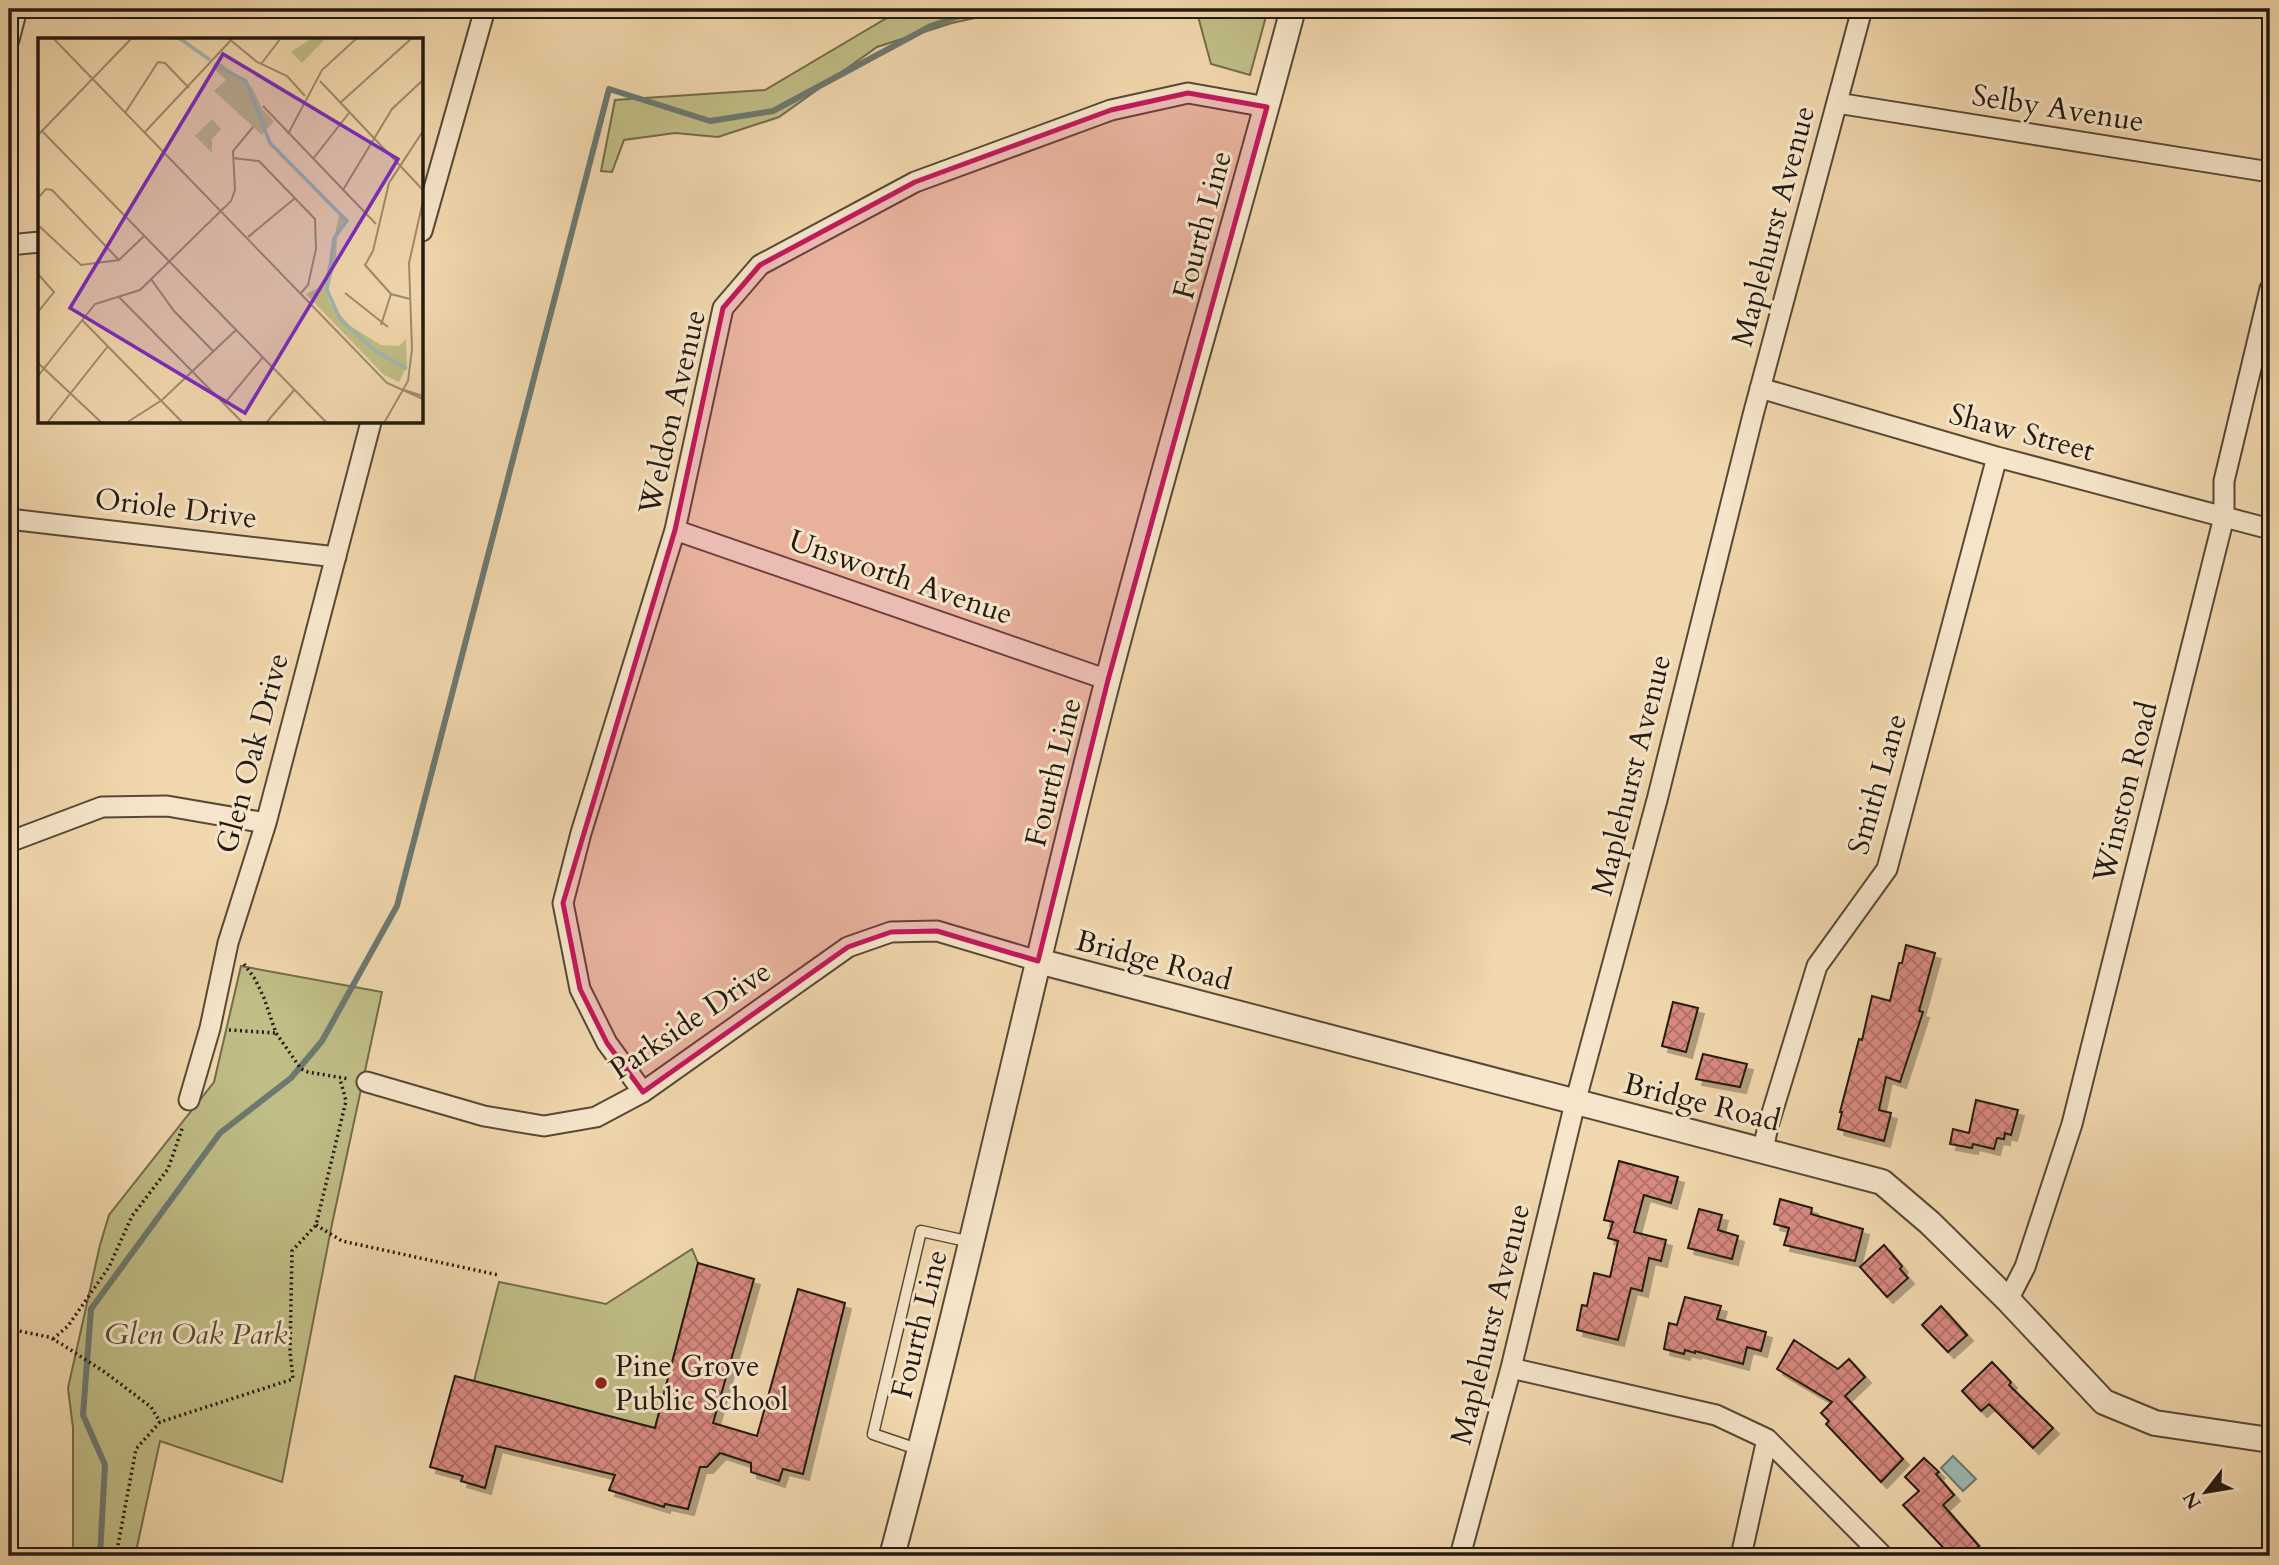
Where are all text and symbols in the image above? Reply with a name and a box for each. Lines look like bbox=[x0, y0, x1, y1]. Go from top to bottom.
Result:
inset map bbox=[38, 38, 424, 424]
street label: Selby Avenue bbox=[1969, 75, 2147, 142]
street label: Maplehurst Avenue bbox=[1722, 101, 1825, 351]
street label: Fourth Line bbox=[1163, 146, 1242, 304]
street label: Weldon Avenue bbox=[629, 306, 716, 520]
street label: Shaw Street bbox=[1945, 393, 2100, 472]
street label: Oriole Drive bbox=[92, 478, 260, 539]
street label: Unsworth Avenue bbox=[784, 520, 1018, 635]
street label: Glen Oak Drive bbox=[206, 648, 299, 858]
street label: Maplehurst Avenue bbox=[1582, 650, 1681, 900]
street label: Fourth Line bbox=[1015, 693, 1092, 851]
street label: Winston Road bbox=[2083, 697, 2168, 888]
street label: Smith Lane bbox=[1838, 709, 1917, 859]
street label: Bridge Road bbox=[1071, 920, 1237, 1001]
street label: Parkside Drive bbox=[602, 951, 779, 1090]
street label: Bridge Road bbox=[1619, 1063, 1785, 1142]
street label: Maplehurst Avenue bbox=[1441, 1199, 1540, 1449]
street label: Fourth Line bbox=[881, 1245, 958, 1403]
park label: Glen Oak Park bbox=[104, 1314, 288, 1355]
place label: Pine Grove Public School bbox=[615, 1346, 789, 1421]
marker: Pine Grove Public School bbox=[593, 1375, 609, 1391]
north arrow bbox=[2170, 1456, 2240, 1526]
text: N bbox=[2177, 1486, 2208, 1514]

